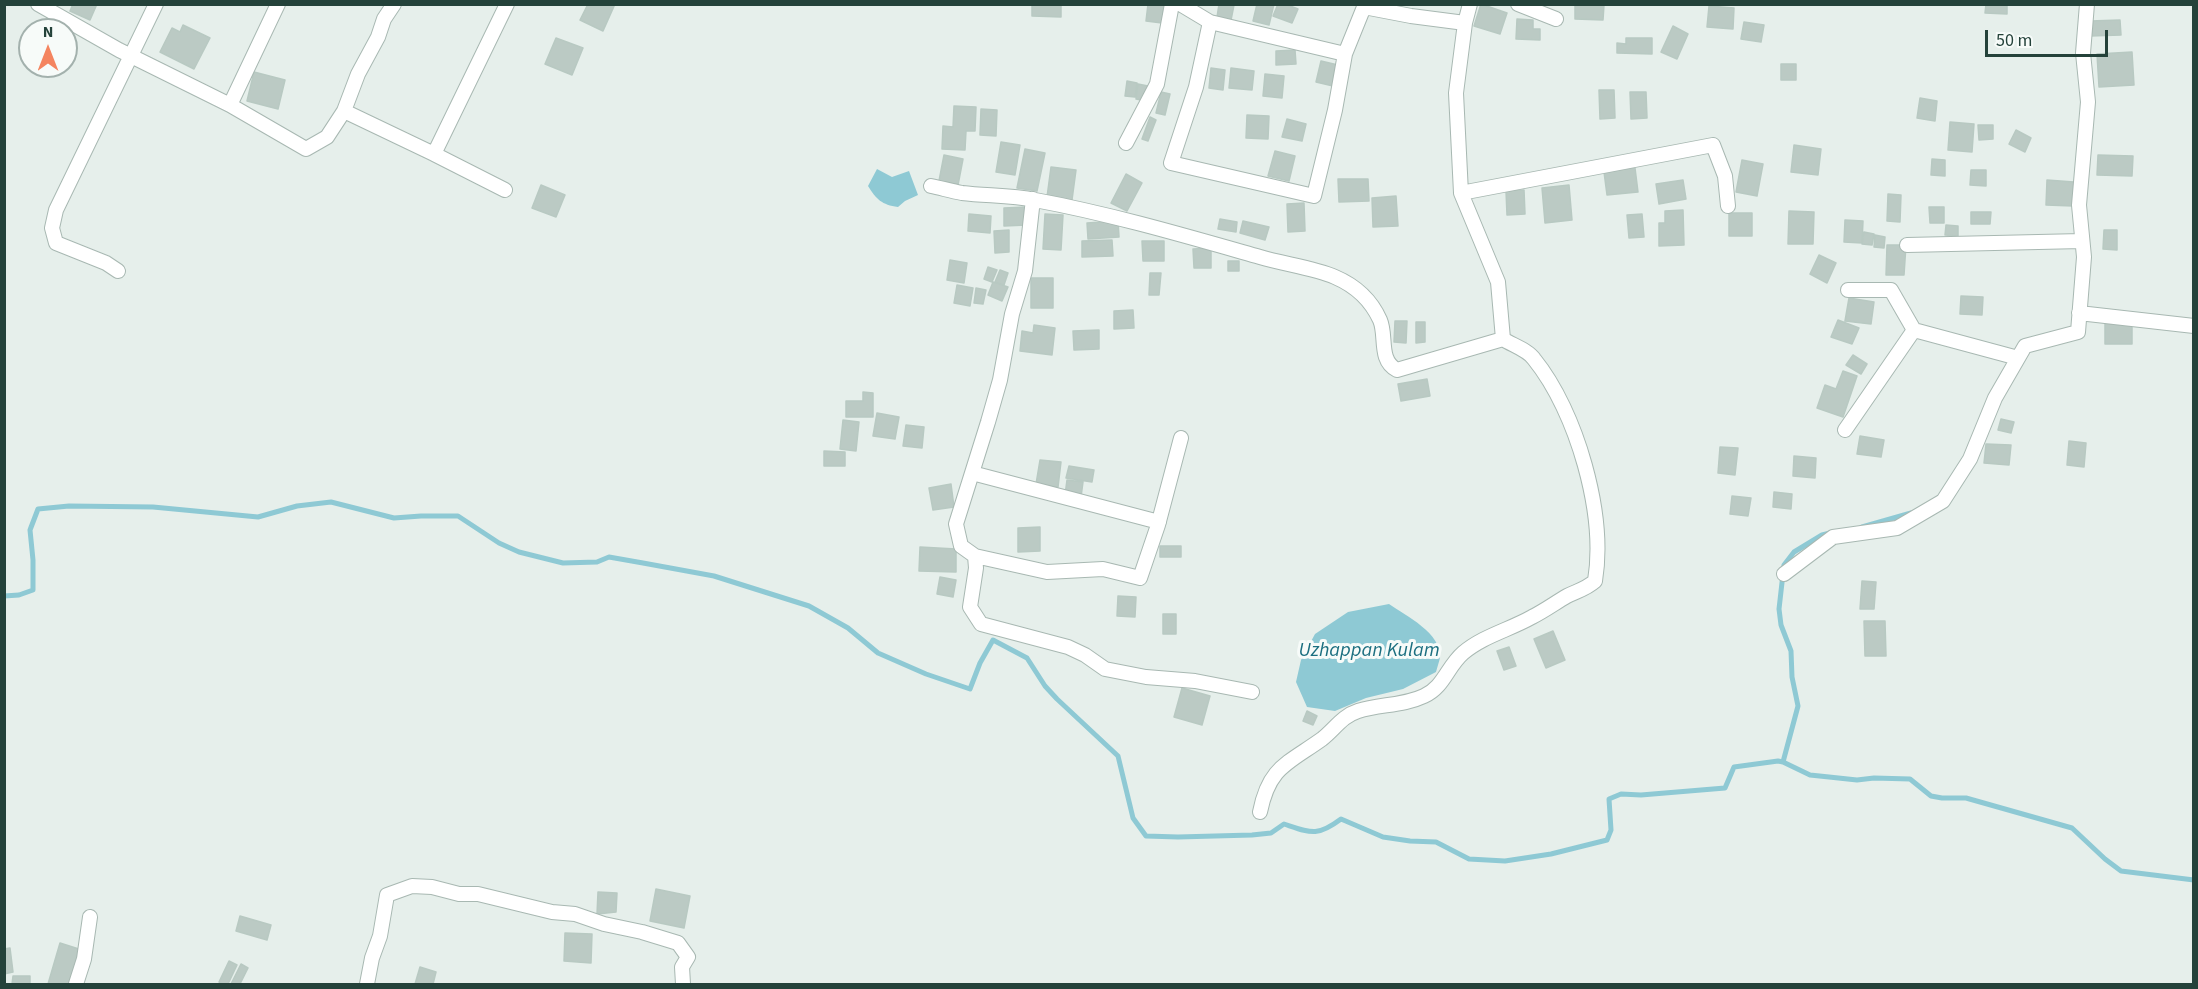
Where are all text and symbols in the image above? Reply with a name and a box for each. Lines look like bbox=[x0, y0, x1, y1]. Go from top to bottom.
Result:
north arrow bbox=[18, 18, 78, 78]
scale bar bbox=[1988, 18, 2111, 56]
text: N bbox=[43, 21, 53, 43]
text: 50 m bbox=[1996, 28, 2032, 53]
water label: Uzhappan Kulam bbox=[1298, 640, 1440, 664]

